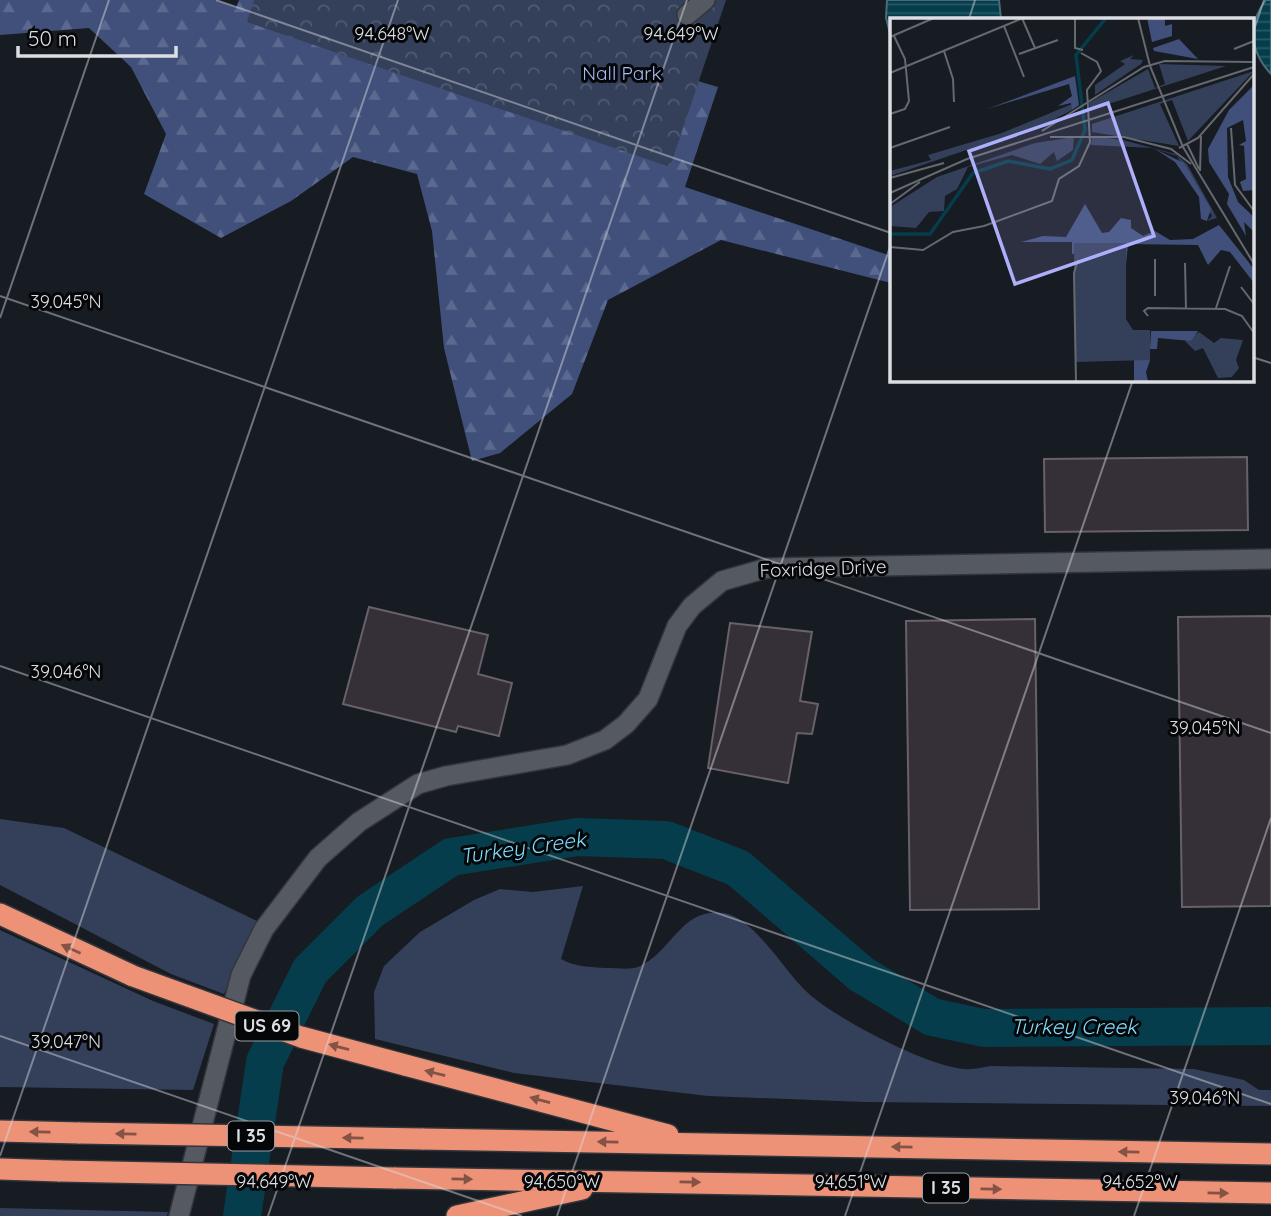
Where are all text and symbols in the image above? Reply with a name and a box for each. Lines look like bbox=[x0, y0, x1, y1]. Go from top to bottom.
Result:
scale bar bbox=[18, 14, 175, 58]
inset map bbox=[890, 18, 1254, 382]
text: 94.648°W bbox=[354, 22, 430, 45]
text: 94.649°W bbox=[643, 22, 719, 45]
text: 50 m bbox=[28, 25, 77, 51]
park label: Nall Park bbox=[582, 61, 662, 85]
text: 39.045°N bbox=[30, 290, 102, 313]
street label: Foxridge Drive bbox=[759, 554, 887, 582]
text: 39.046°N bbox=[31, 660, 101, 683]
text: 39.045°N bbox=[1169, 716, 1241, 739]
water label: Turkey Creek bbox=[458, 825, 589, 869]
one-way arrow bbox=[61, 943, 81, 955]
road number: US 69 bbox=[236, 1012, 298, 1041]
water label: Turkey Creek bbox=[1011, 1013, 1139, 1039]
text: 39.047°N bbox=[31, 1030, 101, 1053]
one-way arrow bbox=[328, 1042, 349, 1052]
one-way arrow bbox=[424, 1067, 446, 1078]
text: 39.046°N bbox=[1170, 1086, 1240, 1109]
one-way arrow bbox=[530, 1095, 551, 1105]
road number: I 35 bbox=[228, 1121, 274, 1150]
one-way arrow bbox=[29, 1126, 51, 1138]
one-way arrow bbox=[115, 1128, 137, 1140]
one-way arrow bbox=[342, 1132, 364, 1143]
one-way arrow bbox=[597, 1136, 619, 1148]
one-way arrow bbox=[891, 1142, 913, 1153]
one-way arrow bbox=[1118, 1146, 1140, 1157]
text: 94.649°W bbox=[236, 1170, 312, 1193]
text: 94.650°W bbox=[524, 1170, 600, 1193]
text: 94.651°W bbox=[815, 1170, 887, 1193]
text: 94.652°W bbox=[1102, 1170, 1178, 1193]
one-way arrow bbox=[451, 1173, 473, 1185]
road number: I 35 bbox=[923, 1174, 969, 1203]
one-way arrow bbox=[679, 1177, 701, 1188]
one-way arrow bbox=[980, 1183, 1002, 1195]
one-way arrow bbox=[1207, 1187, 1229, 1198]

